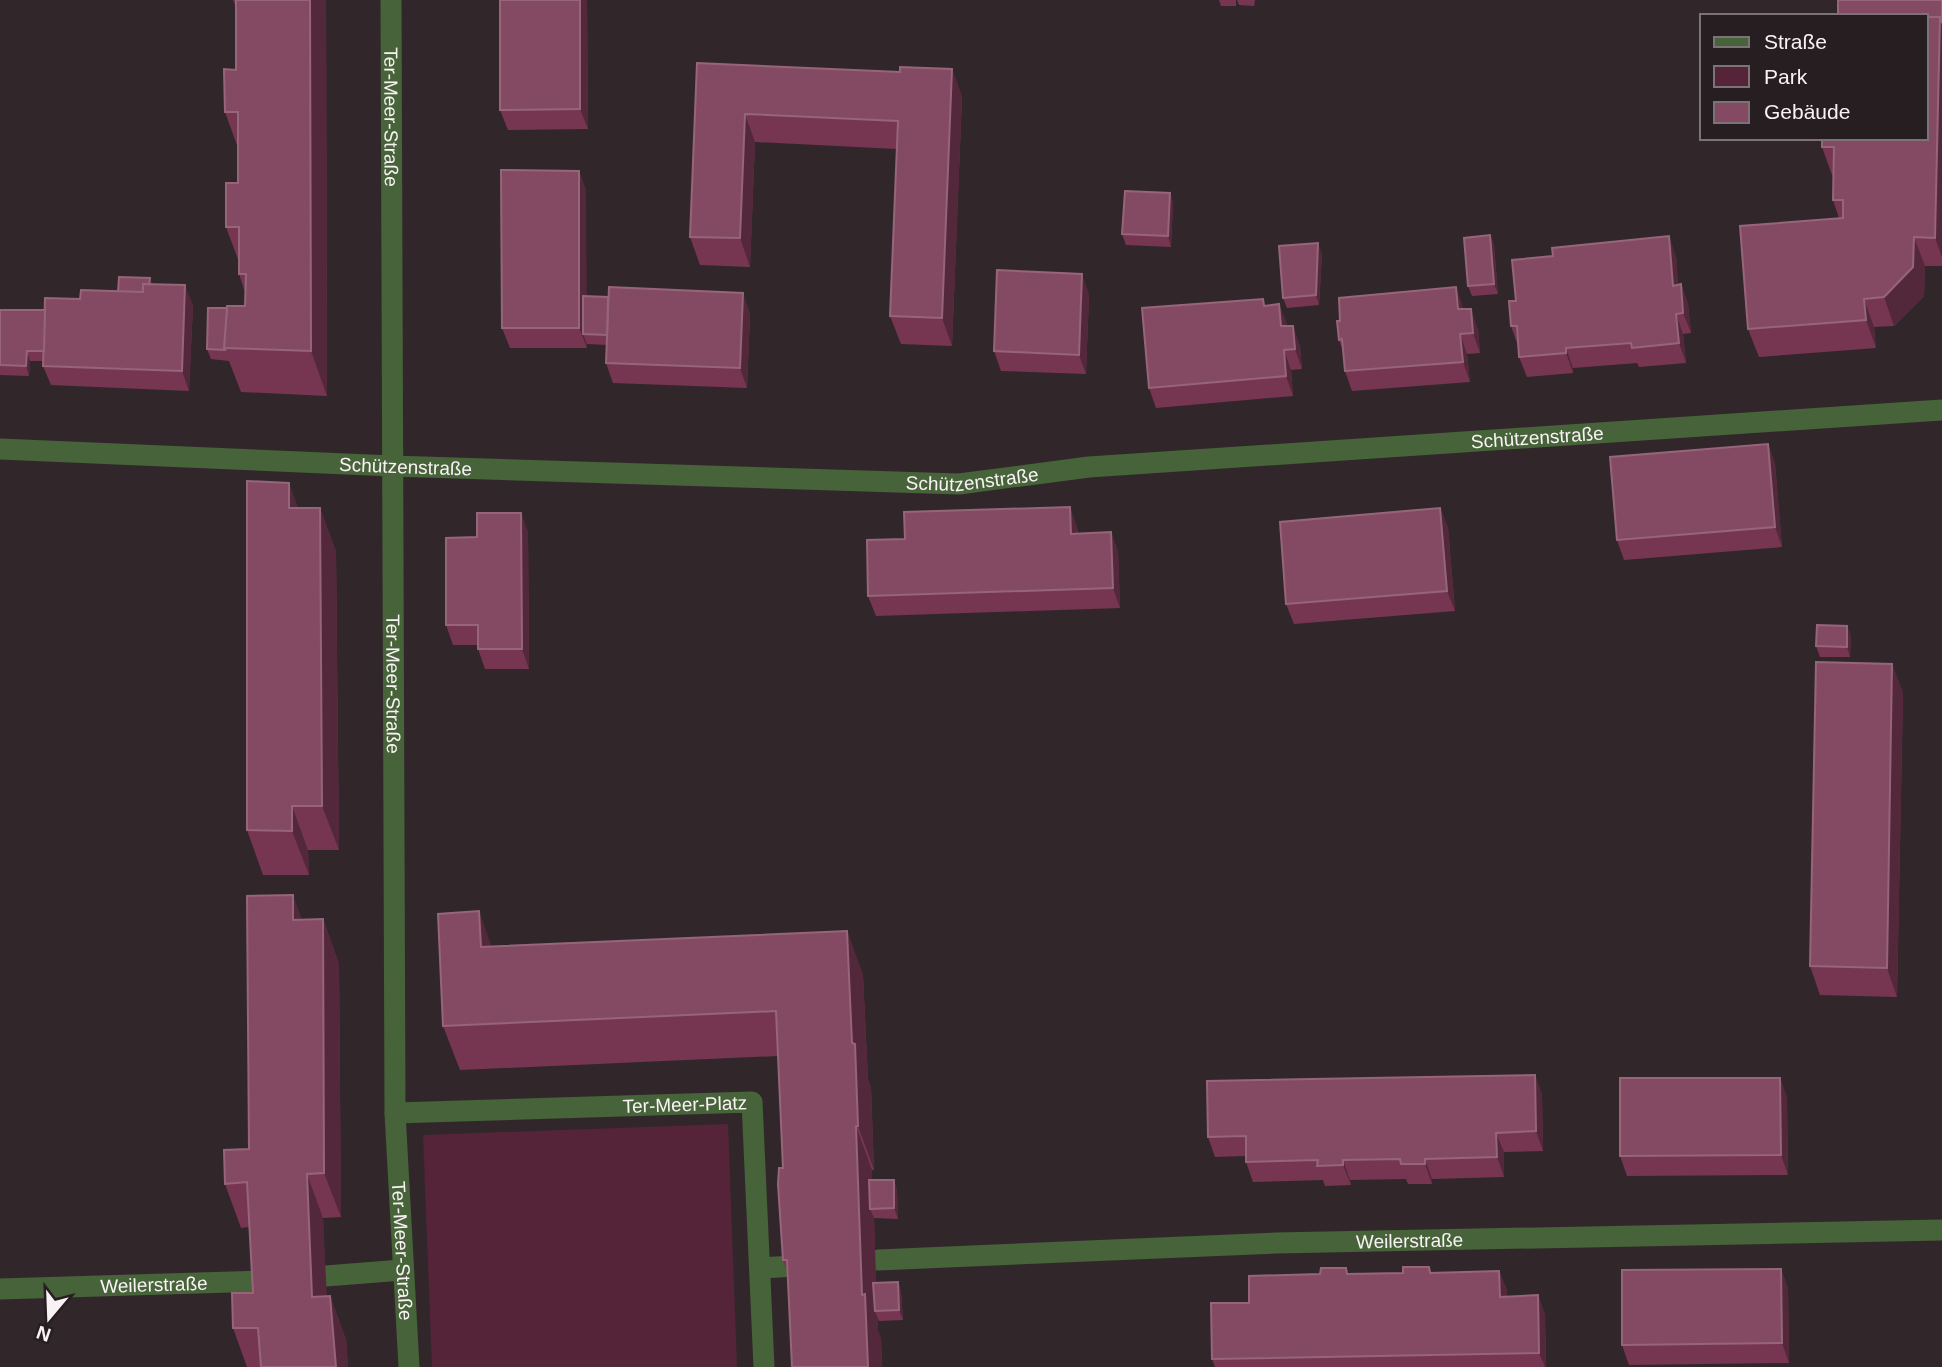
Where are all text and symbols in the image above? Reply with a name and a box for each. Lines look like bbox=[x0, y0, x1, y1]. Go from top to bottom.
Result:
legend bbox=[1700, 14, 1928, 140]
text: Straße bbox=[1764, 30, 1827, 53]
street label: Ter-Meer-Straße bbox=[381, 47, 402, 187]
text: Park bbox=[1764, 65, 1808, 88]
text: Gebäude bbox=[1764, 100, 1850, 123]
street label: Schützenstraße bbox=[1470, 422, 1604, 452]
street label: Schützenstraße bbox=[339, 453, 473, 479]
street label: Schützenstraße bbox=[905, 463, 1040, 495]
street label: Ter-Meer-Straße bbox=[383, 614, 404, 754]
street label: Ter-Meer-Platz bbox=[622, 1092, 747, 1116]
street label: Ter-Meer-Straße bbox=[388, 1181, 417, 1321]
street label: Weilerstraße bbox=[1356, 1229, 1464, 1252]
street label: Weilerstraße bbox=[100, 1272, 208, 1296]
north arrow bbox=[14, 1283, 84, 1353]
text: N bbox=[34, 1321, 54, 1346]

